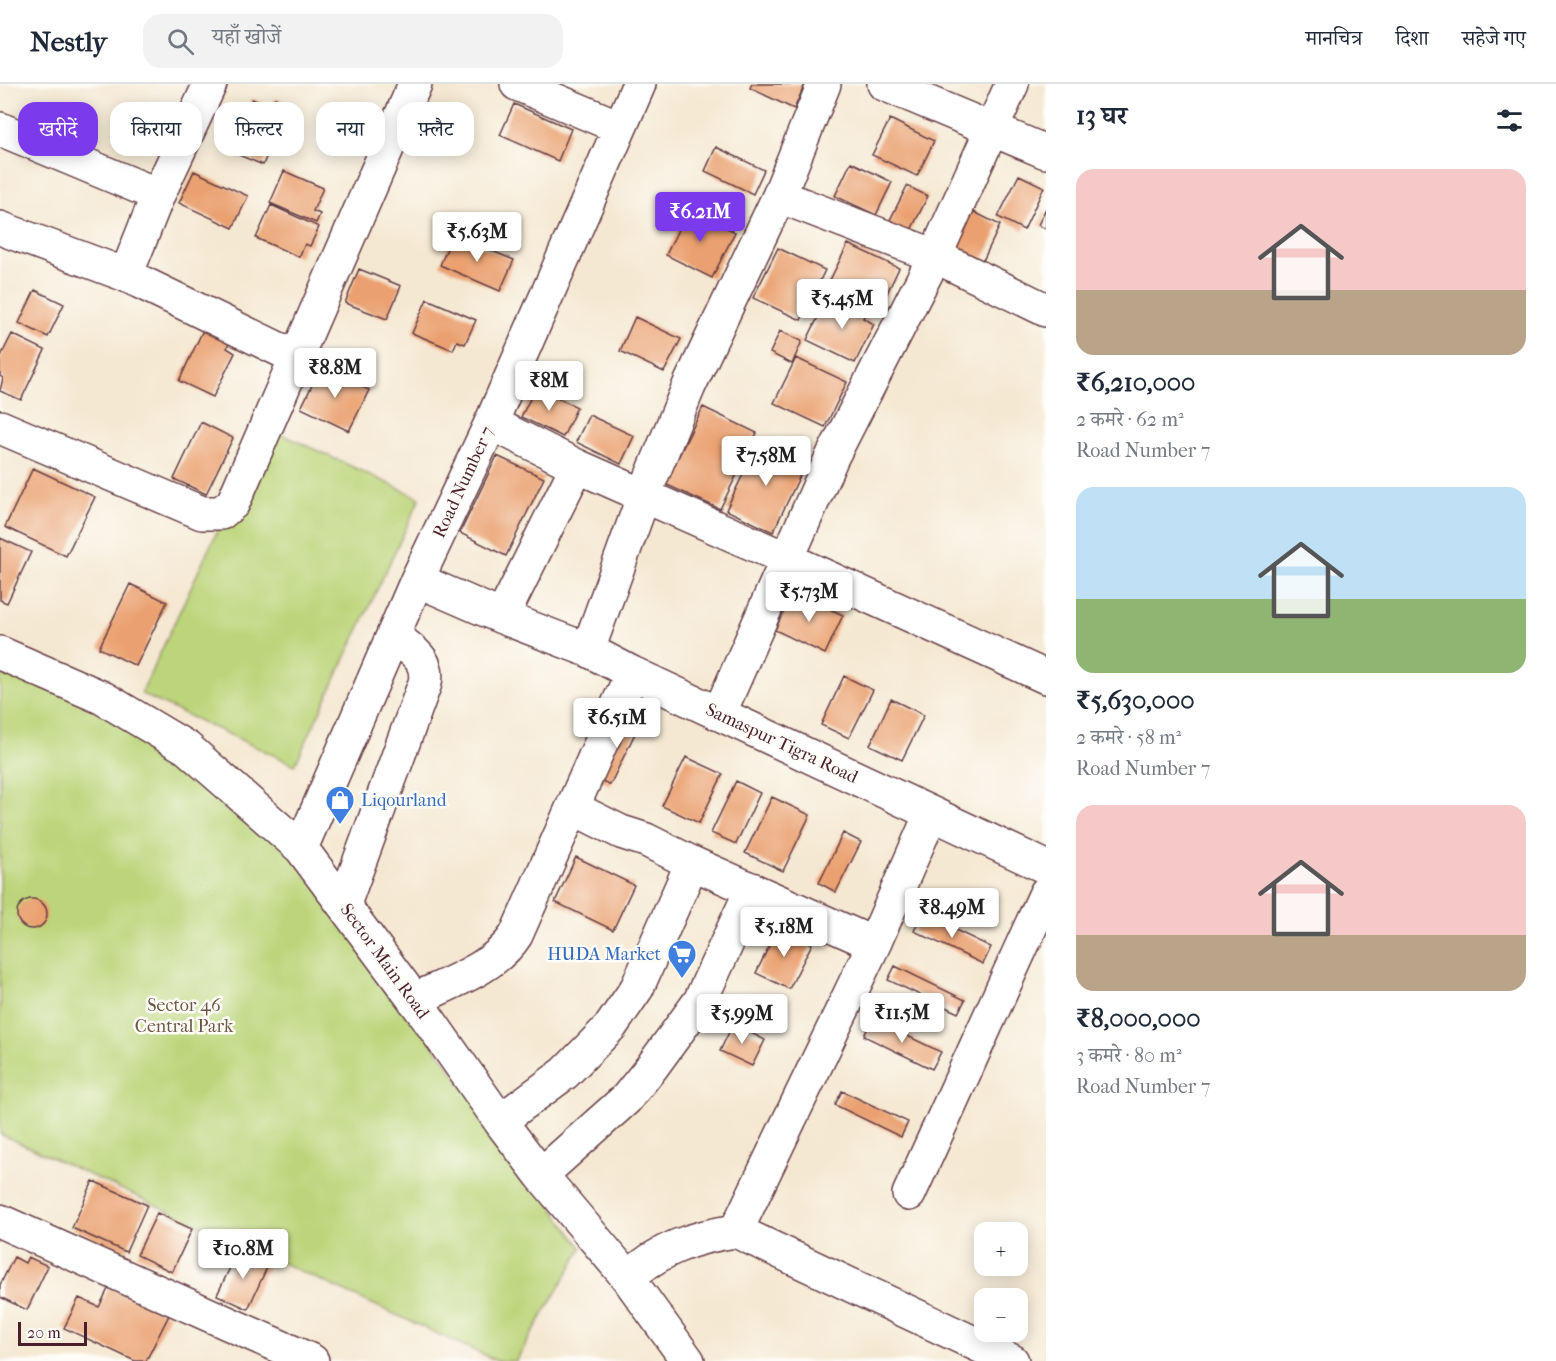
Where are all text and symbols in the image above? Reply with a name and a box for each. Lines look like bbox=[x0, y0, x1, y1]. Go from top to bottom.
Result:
search box bbox=[143, 14, 563, 68]
text: यहाँ खोजें bbox=[212, 24, 281, 50]
text: Nestly bbox=[30, 25, 107, 58]
icon: search bbox=[164, 25, 197, 58]
text: मानचित्र bbox=[1305, 26, 1362, 50]
text: दिशा bbox=[1395, 26, 1429, 50]
text: सहेजे गए bbox=[1462, 26, 1526, 50]
text: 13 घर bbox=[1076, 100, 1127, 131]
chip: खरीदें bbox=[18, 102, 98, 156]
chip: किराया bbox=[110, 102, 202, 156]
chip: फ़िल्टर bbox=[214, 102, 304, 156]
chip: नया bbox=[316, 102, 385, 156]
chip: फ़्लैट bbox=[397, 102, 474, 156]
icon: filters bbox=[1493, 104, 1526, 137]
pin: ₹6.21M bbox=[651, 192, 749, 243]
text: ₹6.21M bbox=[669, 200, 731, 223]
icon: home bbox=[1247, 208, 1355, 316]
pin: ₹5.63M bbox=[428, 212, 526, 263]
text: ₹5.63M bbox=[446, 220, 508, 243]
pin: ₹5.45M bbox=[793, 279, 891, 330]
text: ₹5.45M bbox=[811, 287, 873, 310]
pin: ₹8.8M bbox=[293, 348, 377, 399]
text: ₹8.8M bbox=[308, 356, 362, 379]
pin: ₹8M bbox=[520, 361, 578, 412]
text: ₹6,210,000 bbox=[1076, 367, 1195, 398]
text: ₹8M bbox=[529, 369, 569, 392]
text: 2 कमरे · 62 m² bbox=[1076, 408, 1184, 431]
street label: Road Number 7 bbox=[428, 423, 499, 541]
pin: ₹7.58M bbox=[717, 436, 815, 487]
text: Road Number 7 bbox=[1076, 439, 1210, 462]
text: ₹7.58M bbox=[736, 444, 796, 467]
icon: home bbox=[1247, 526, 1355, 634]
pin: ₹5.73M bbox=[760, 572, 858, 623]
text: ₹5.73M bbox=[780, 580, 838, 603]
text: ₹5,630,000 bbox=[1076, 685, 1195, 716]
pin: ₹6.51M bbox=[568, 698, 666, 749]
street label: Samaspur Tigra Road bbox=[702, 699, 861, 788]
text: ₹6.51M bbox=[587, 706, 647, 729]
text: 2 कमरे · 58 m² bbox=[1076, 726, 1181, 749]
text: Road Number 7 bbox=[1076, 757, 1210, 780]
shop icon: Liqourland bbox=[324, 784, 356, 826]
place label: Liqourland bbox=[361, 790, 447, 811]
icon: home bbox=[1247, 844, 1355, 952]
pin: ₹8.49M bbox=[903, 888, 1001, 939]
text: ₹8.49M bbox=[919, 896, 985, 919]
street label: Sector Main Road bbox=[336, 899, 434, 1023]
pin: ₹5.18M bbox=[735, 907, 833, 958]
text: ₹5.18M bbox=[754, 915, 814, 938]
supermarket icon: HUDA Market bbox=[666, 938, 698, 980]
place label: HUDA Market bbox=[547, 944, 662, 965]
pin: ₹11.5M bbox=[853, 993, 951, 1044]
pin: ₹5.99M bbox=[693, 994, 791, 1045]
park label: Sector 46 Central Park bbox=[135, 995, 234, 1037]
text: ₹11.5M bbox=[874, 1001, 930, 1024]
text: ₹5.99M bbox=[711, 1002, 773, 1025]
text: ₹8,000,000 bbox=[1076, 1003, 1201, 1034]
text: 3 कमरे · 80 m² bbox=[1076, 1044, 1182, 1067]
text: Road Number 7 bbox=[1076, 1075, 1210, 1098]
map controls bbox=[974, 1222, 1028, 1342]
button: + bbox=[974, 1222, 1028, 1276]
pin: ₹10.8M bbox=[194, 1229, 292, 1280]
text: ₹10.8M bbox=[212, 1237, 274, 1260]
button: − bbox=[974, 1288, 1028, 1342]
scale bar bbox=[18, 1319, 87, 1346]
text: 20 m bbox=[27, 1323, 61, 1342]

